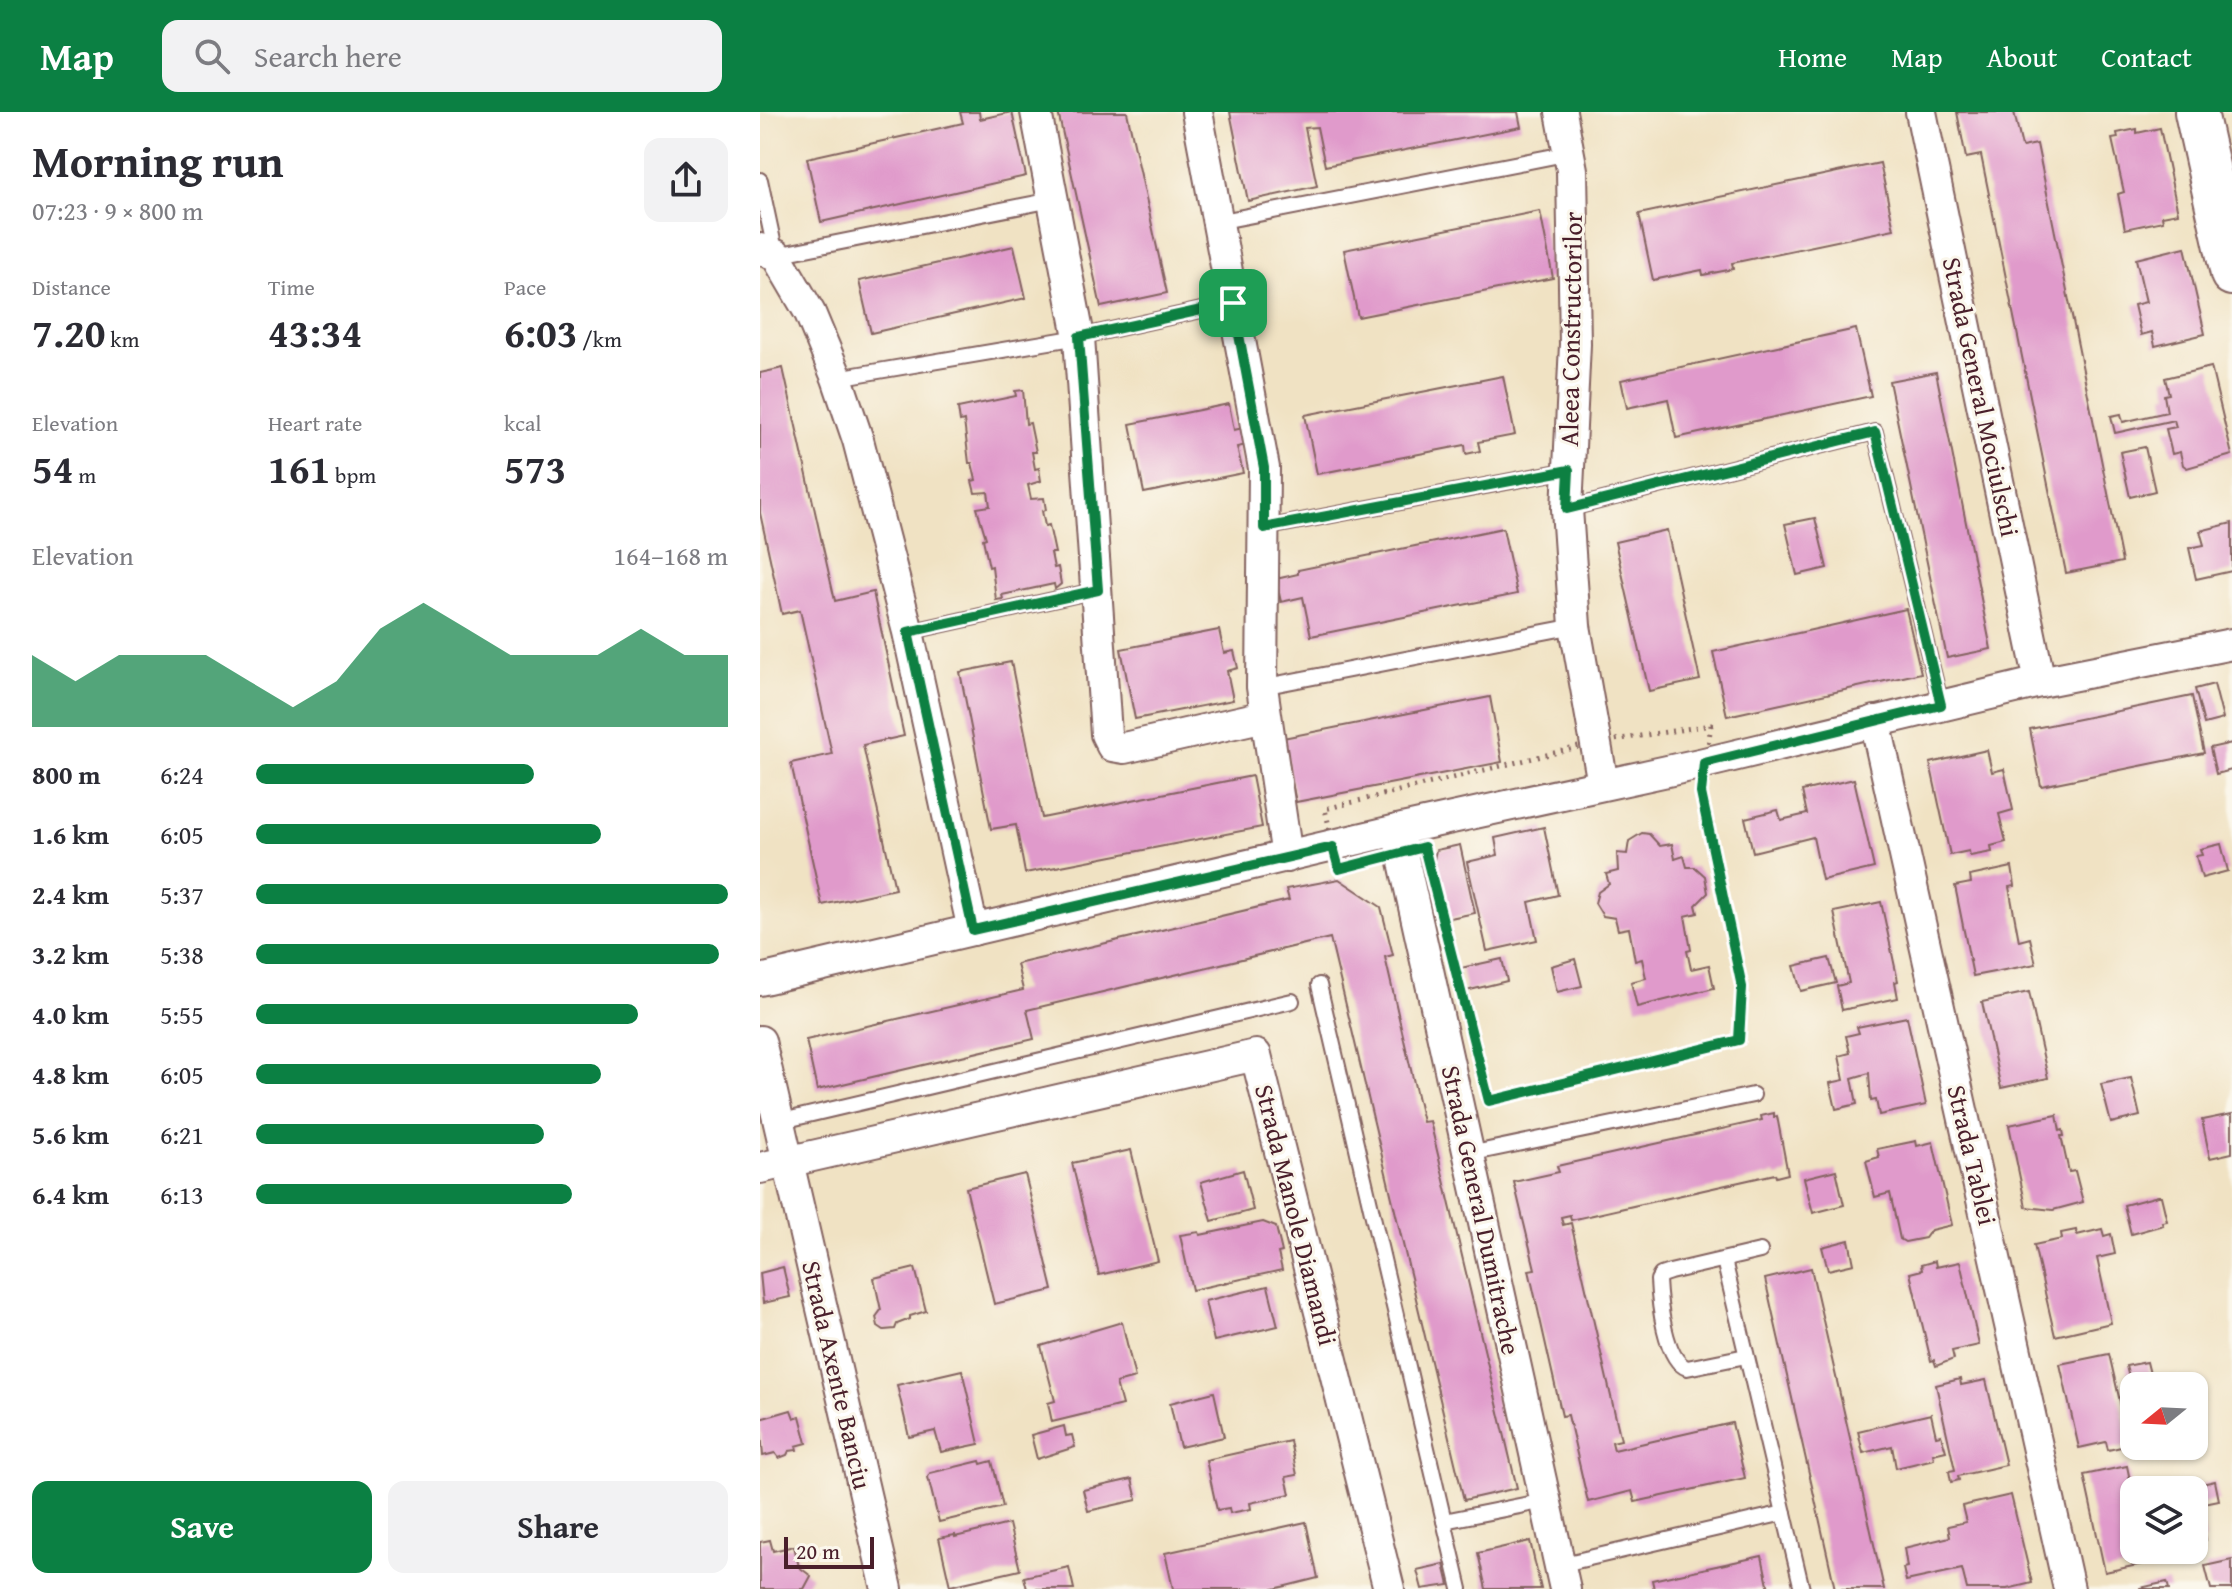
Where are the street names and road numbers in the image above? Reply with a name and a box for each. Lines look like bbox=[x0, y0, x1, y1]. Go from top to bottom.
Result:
street label: Aleea Constructorilor bbox=[1549, 211, 1592, 447]
street label: Strada General Mociulschi bbox=[1933, 254, 2030, 540]
street label: Strada General Dumitrache bbox=[1432, 1062, 1531, 1358]
street label: Strada Manole Diamandi bbox=[1245, 1080, 1348, 1350]
street label: Strada Tablei bbox=[1937, 1081, 2008, 1229]
street label: Strada Axente Banciu bbox=[792, 1257, 883, 1493]

